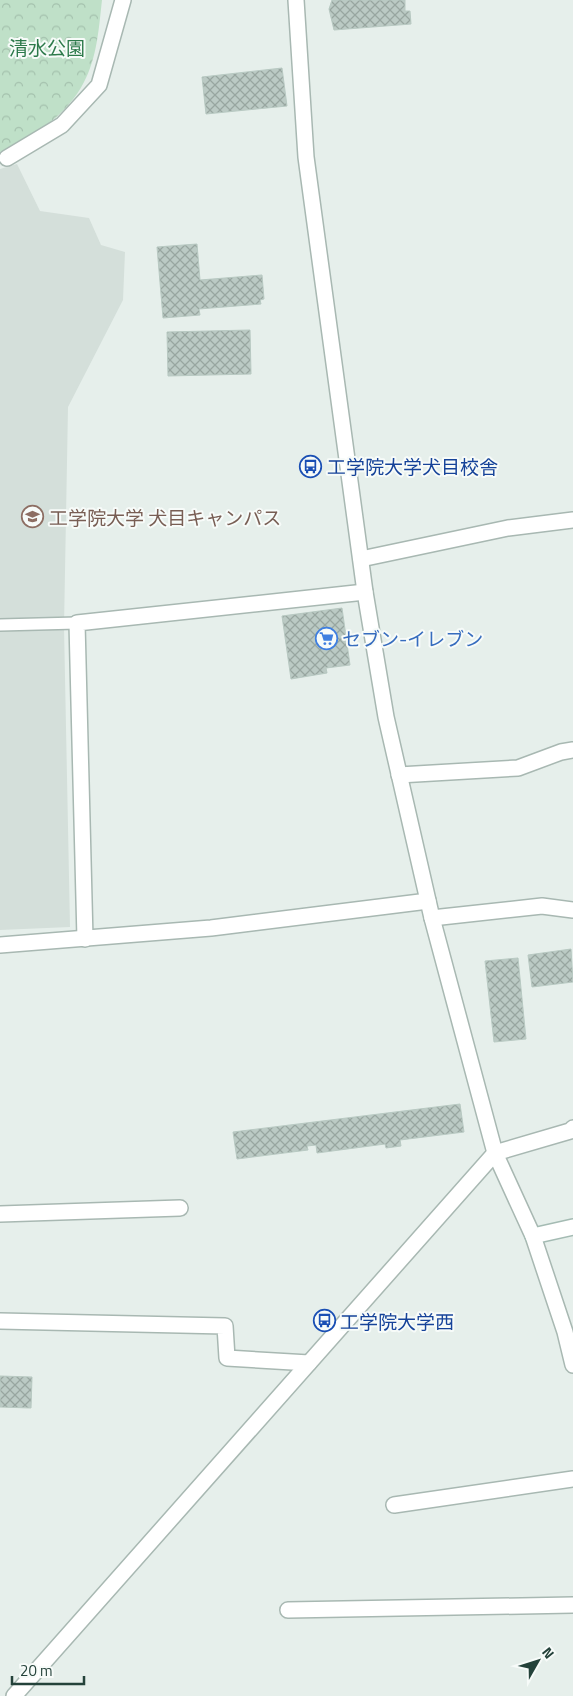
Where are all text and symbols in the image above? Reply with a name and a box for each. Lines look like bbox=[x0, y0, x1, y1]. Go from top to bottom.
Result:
park label: 清水公園 bbox=[9, 33, 85, 62]
place label: 工学院大学犬目校舎 bbox=[327, 452, 498, 481]
bus stop icon: 工学院大学犬目校舎 bbox=[299, 454, 323, 478]
place label: 工学院大学 犬目キャンパス bbox=[49, 503, 281, 532]
school or university icon: 工学院大学 犬目キャンパス bbox=[21, 505, 45, 529]
place label: セブン-イレブン bbox=[342, 624, 483, 653]
supermarket icon: セブン-イレブン bbox=[314, 626, 338, 650]
place label: 工学院大学西 bbox=[340, 1307, 454, 1336]
bus stop icon: 工学院大学西 bbox=[312, 1309, 336, 1333]
north arrow bbox=[513, 1636, 563, 1686]
text: N bbox=[537, 1642, 560, 1663]
scale bar bbox=[12, 1654, 85, 1686]
text: 20 m bbox=[20, 1659, 53, 1682]

